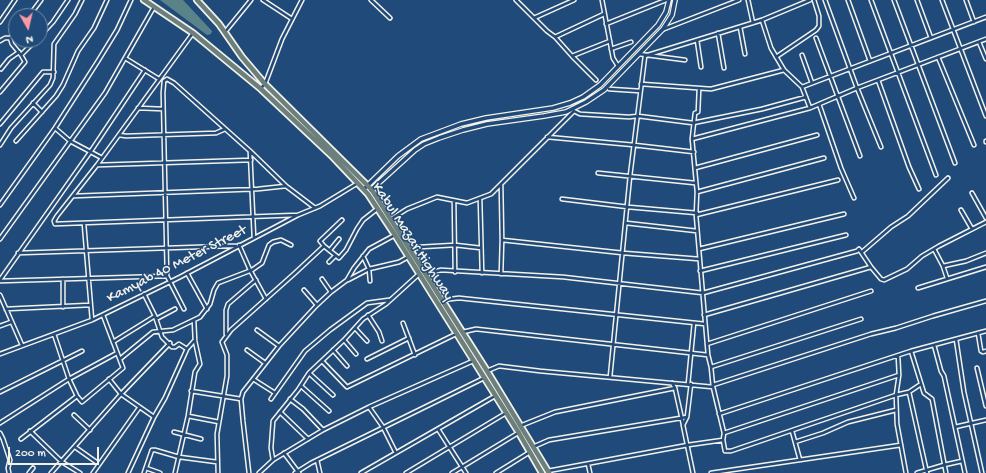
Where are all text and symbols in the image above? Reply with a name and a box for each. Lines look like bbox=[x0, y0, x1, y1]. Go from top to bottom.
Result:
north arrow bbox=[8, 8, 48, 48]
text: N bbox=[25, 32, 34, 45]
street label: Kabul Mazar Highway bbox=[367, 180, 457, 304]
street label: Kamyab 40 Meter Street bbox=[104, 222, 250, 308]
scale bar bbox=[10, 439, 101, 465]
text: 200 m bbox=[15, 447, 46, 461]

